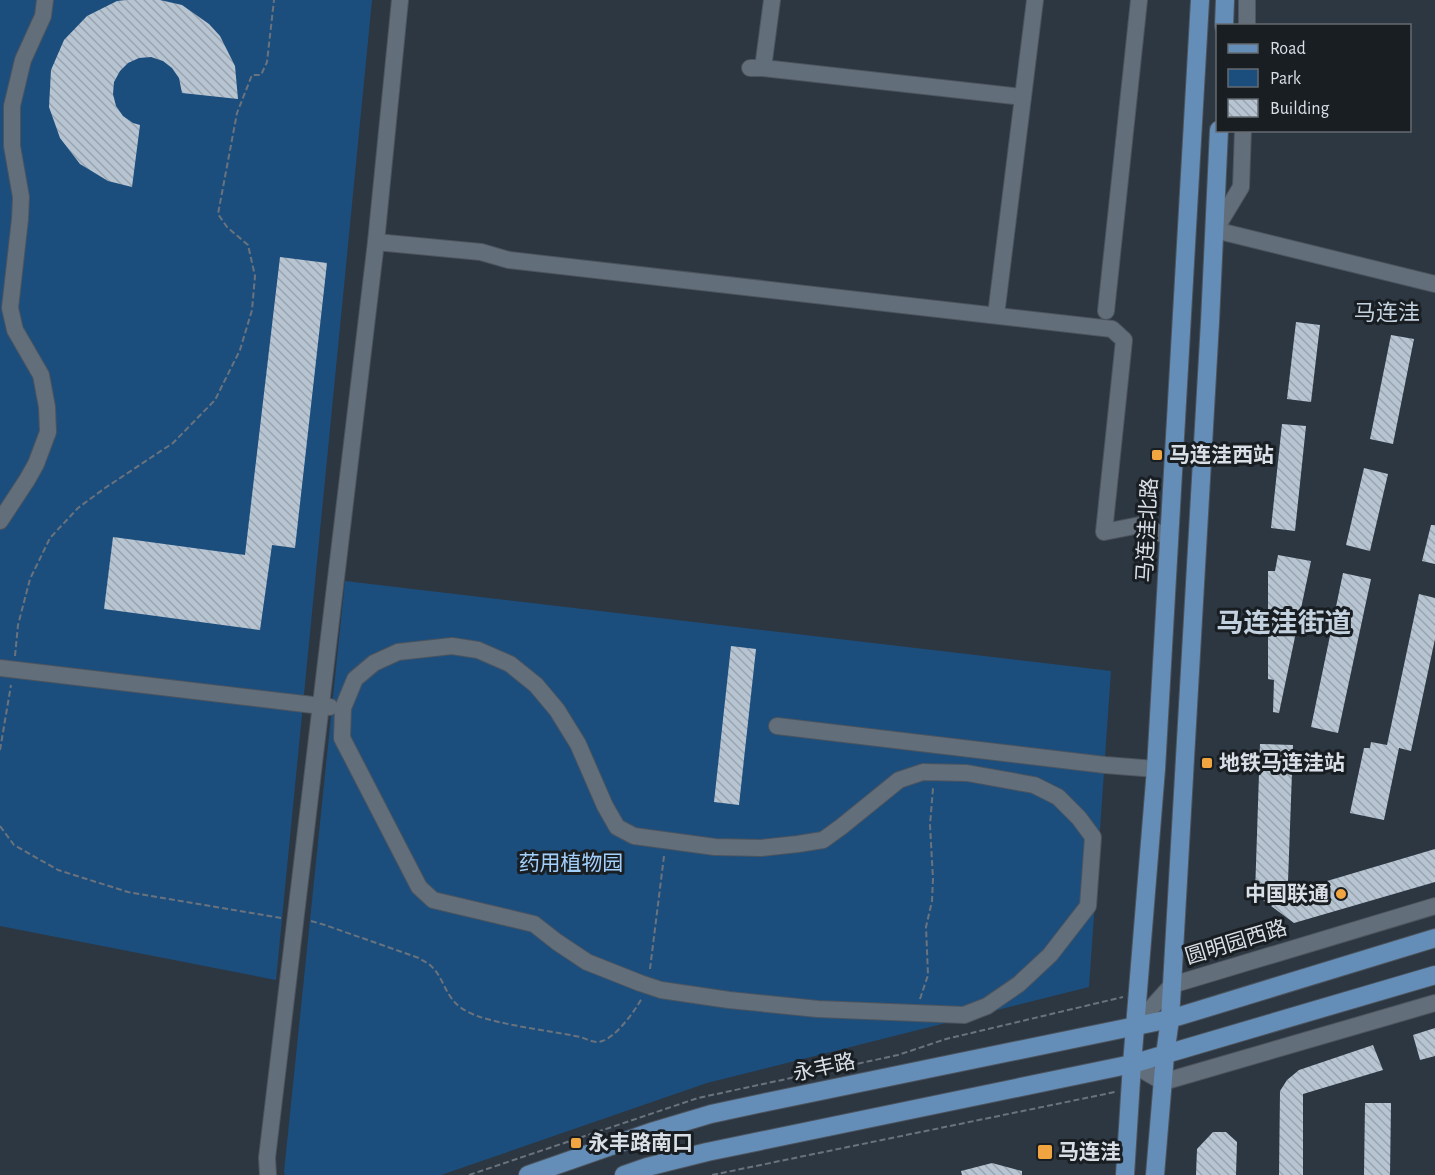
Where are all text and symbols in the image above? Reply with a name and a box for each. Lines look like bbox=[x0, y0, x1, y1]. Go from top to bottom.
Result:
legend bbox=[1216, 24, 1411, 132]
text: Road bbox=[1270, 40, 1306, 58]
text: Park bbox=[1270, 70, 1302, 88]
text: Building bbox=[1270, 100, 1330, 118]
district label: 马连洼 bbox=[1354, 301, 1420, 324]
place label: 马连洼西站 bbox=[1169, 443, 1274, 466]
marker: 马连洼西站 bbox=[1150, 448, 1164, 462]
street label: 马连洼北路 bbox=[1133, 477, 1161, 583]
district label: 马连洼街道 bbox=[1217, 608, 1352, 637]
place label: 地铁马连洼站 bbox=[1219, 751, 1345, 774]
marker: 地铁马连洼站 bbox=[1200, 756, 1214, 770]
park label: 药用植物园 bbox=[519, 852, 624, 874]
place label: 中国联通 bbox=[1245, 883, 1329, 905]
marker: 中国联通 bbox=[1334, 887, 1348, 901]
street label: 圆明园西路 bbox=[1183, 916, 1289, 968]
street label: 永丰路 bbox=[791, 1050, 857, 1084]
place label: 永丰路南口 bbox=[588, 1132, 693, 1154]
marker: 永丰路南口 bbox=[569, 1136, 583, 1150]
place label: 马连洼 bbox=[1058, 1140, 1121, 1163]
marker: 马连洼 bbox=[1036, 1143, 1054, 1161]

